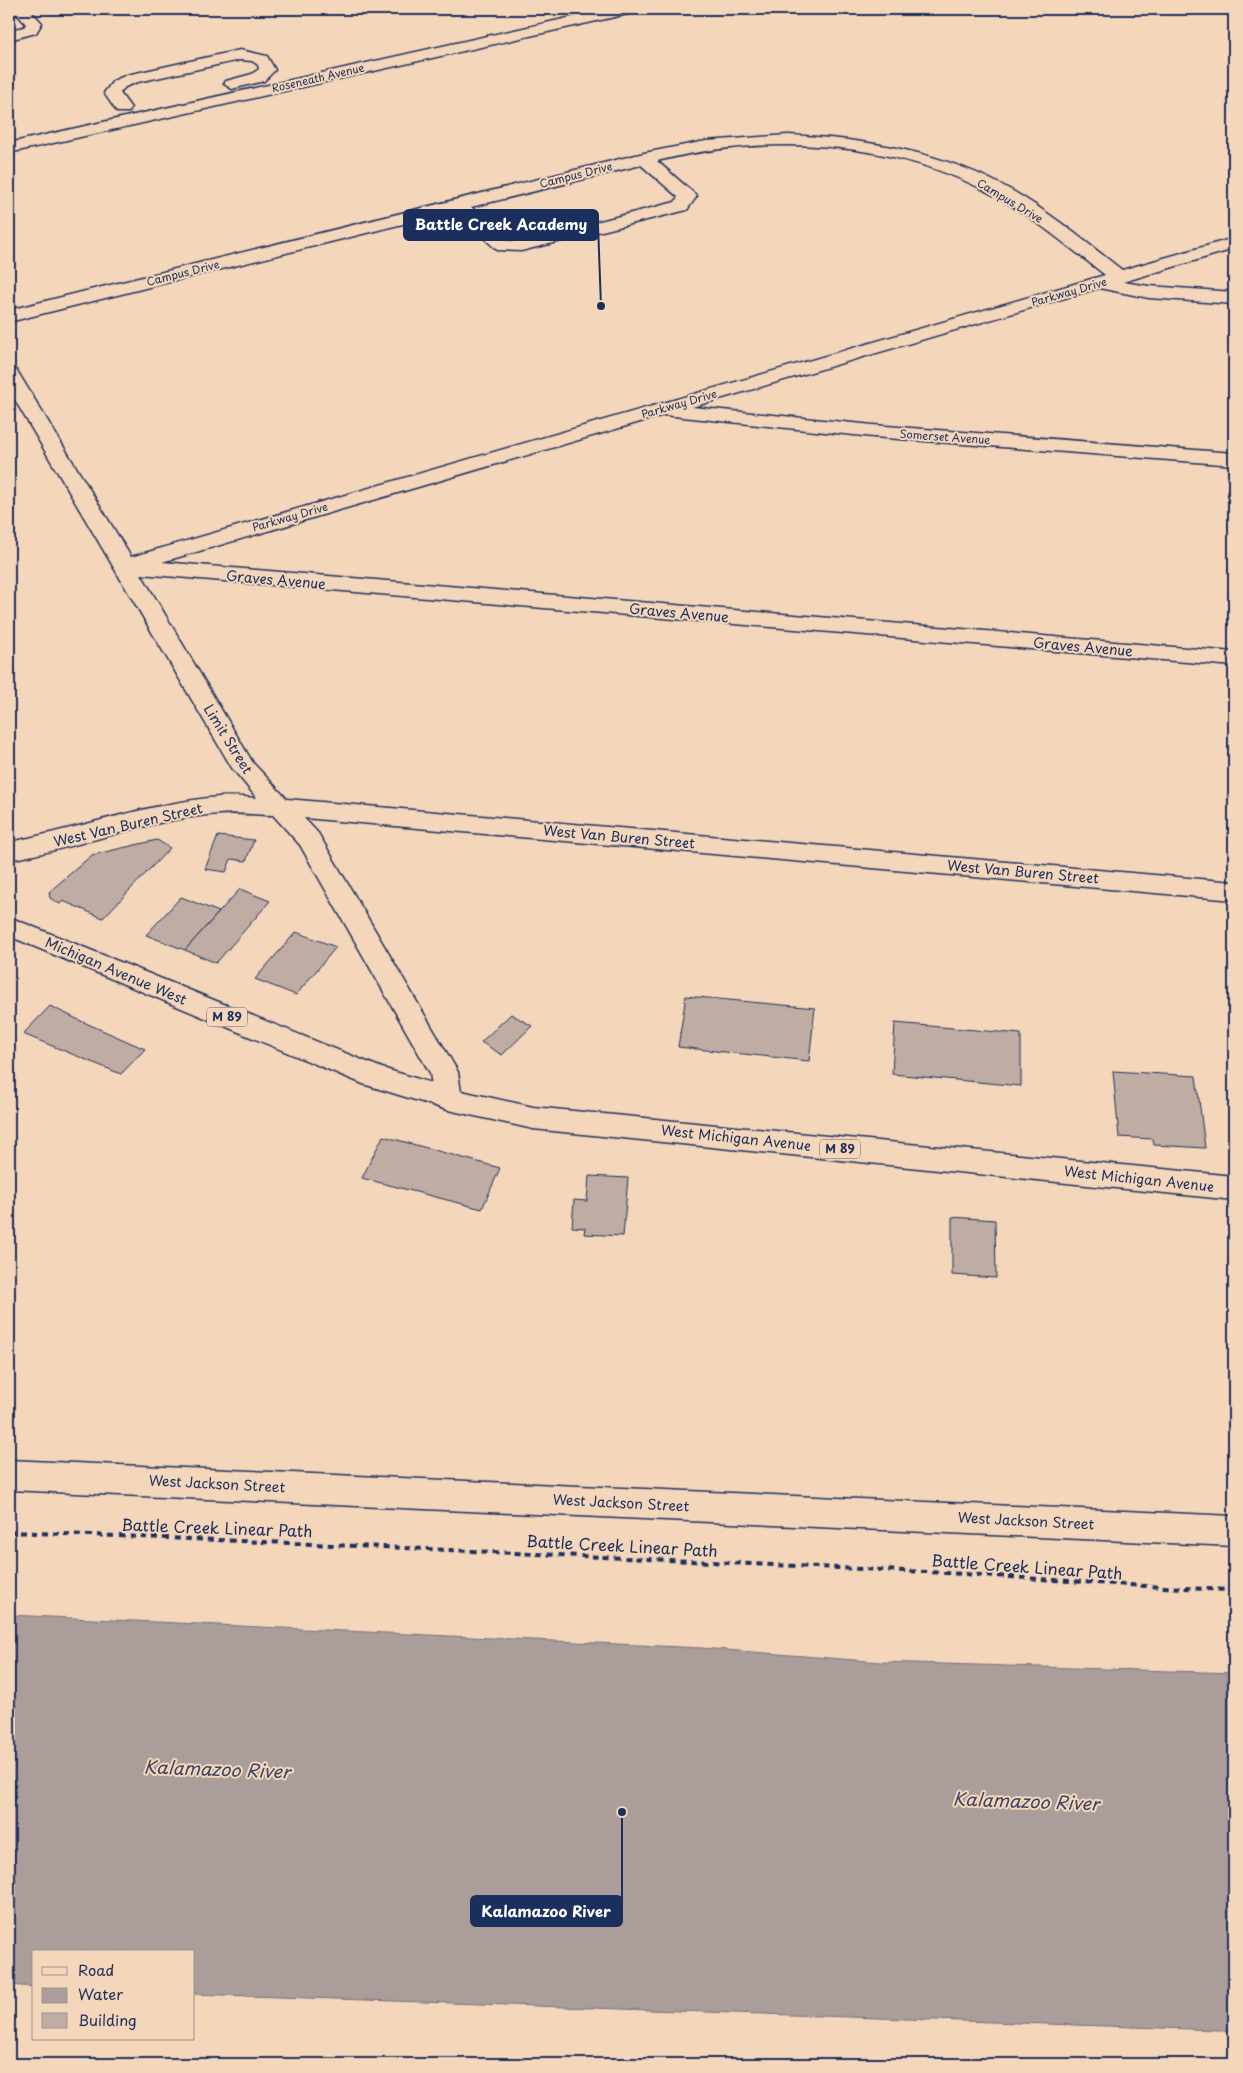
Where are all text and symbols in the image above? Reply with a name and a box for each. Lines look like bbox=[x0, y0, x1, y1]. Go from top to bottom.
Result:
street label: Roseneath Avenue bbox=[270, 59, 366, 96]
street label: Campus Drive bbox=[538, 157, 614, 192]
street label: Campus Drive bbox=[974, 174, 1047, 227]
callout: Battle Creek Academy bbox=[404, 210, 598, 240]
text: Battle Creek Academy bbox=[415, 212, 588, 235]
street label: Campus Drive bbox=[145, 255, 221, 290]
street label: Parkway Drive bbox=[1029, 273, 1109, 310]
street label: Parkway Drive bbox=[639, 385, 719, 422]
street label: Somerset Avenue bbox=[899, 425, 991, 448]
street label: Parkway Drive bbox=[250, 498, 330, 535]
street label: Graves Avenue bbox=[225, 565, 327, 594]
street label: Graves Avenue bbox=[628, 598, 730, 627]
street label: Graves Avenue bbox=[1032, 632, 1134, 661]
street label: Limit Street bbox=[199, 700, 258, 778]
street label: West Van Buren Street bbox=[51, 797, 205, 852]
street label: West Van Buren Street bbox=[542, 819, 696, 854]
street label: West Van Buren Street bbox=[946, 854, 1100, 889]
street label: Michigan Avenue West bbox=[42, 931, 191, 1010]
road number: M 89 bbox=[207, 1008, 247, 1026]
street label: West Michigan Avenue bbox=[660, 1119, 812, 1156]
road number: M 89 bbox=[820, 1140, 860, 1158]
street label: West Michigan Avenue bbox=[1063, 1160, 1215, 1197]
street label: West Jackson Street bbox=[148, 1469, 286, 1498]
street label: West Jackson Street bbox=[552, 1488, 690, 1517]
street label: West Jackson Street bbox=[957, 1506, 1095, 1535]
street label: Battle Creek Linear Path bbox=[121, 1512, 313, 1542]
street label: Battle Creek Linear Path bbox=[526, 1528, 718, 1562]
street label: Battle Creek Linear Path bbox=[931, 1547, 1123, 1585]
water label: Kalamazoo River bbox=[143, 1752, 294, 1785]
water label: Kalamazoo River bbox=[952, 1784, 1103, 1817]
callout: Kalamazoo River bbox=[471, 1896, 622, 1926]
text: Kalamazoo River bbox=[481, 1899, 611, 1922]
legend bbox=[32, 1950, 195, 2040]
text: Road bbox=[78, 1958, 114, 1981]
text: Water bbox=[78, 1982, 123, 2005]
text: Building bbox=[78, 2008, 137, 2031]

